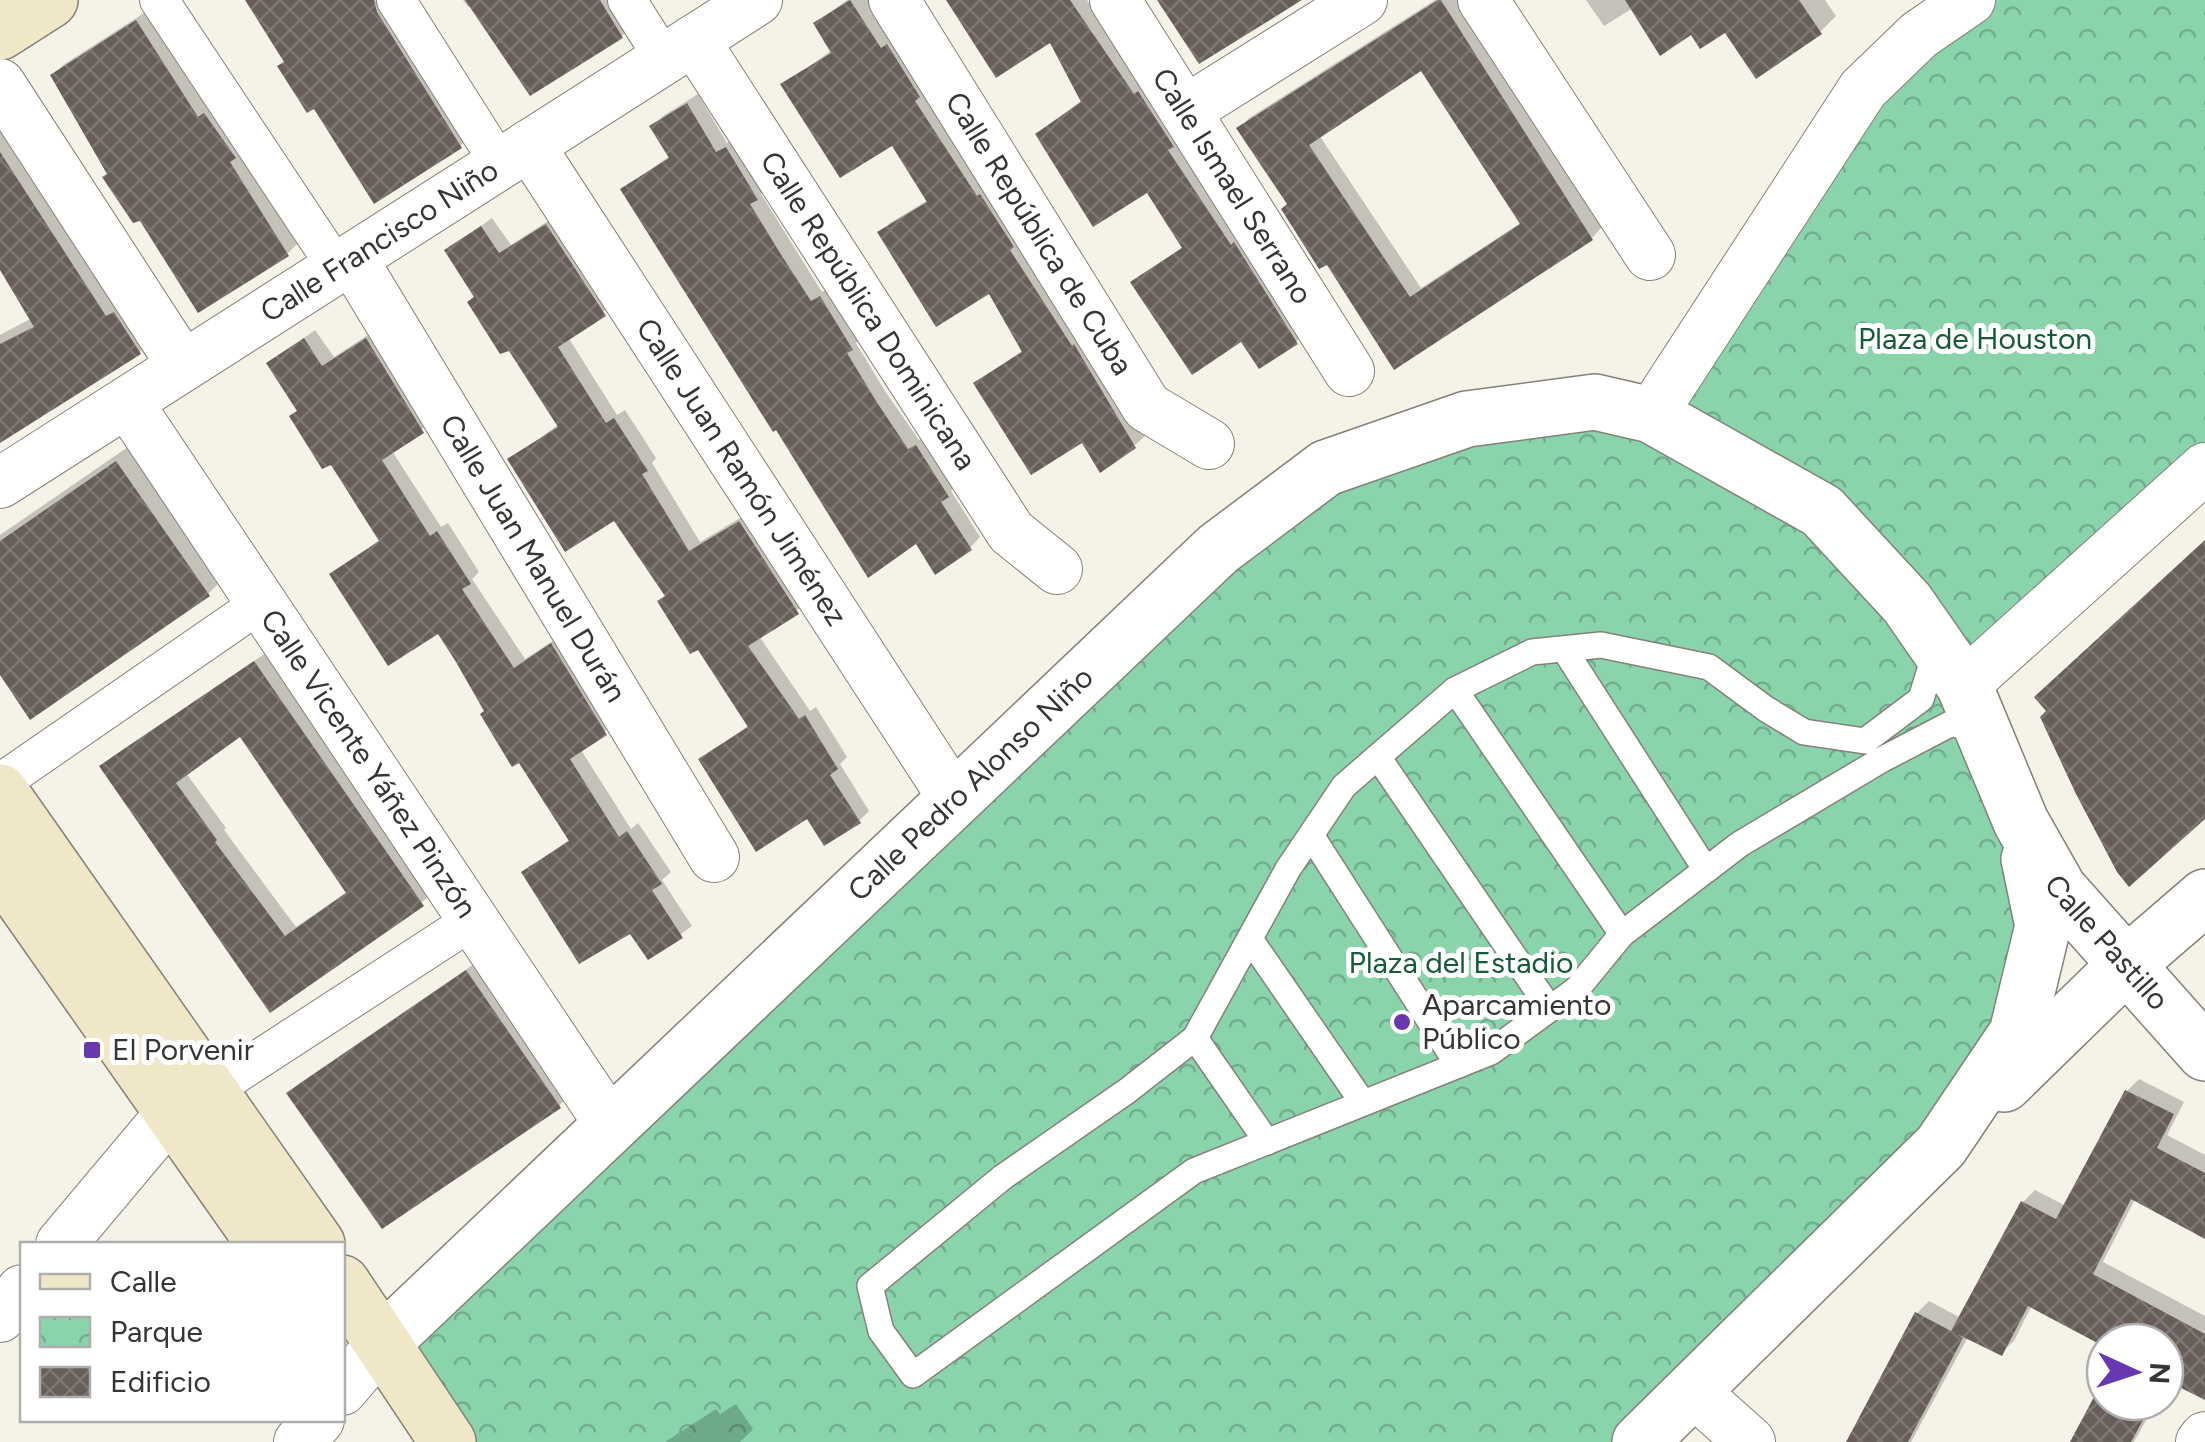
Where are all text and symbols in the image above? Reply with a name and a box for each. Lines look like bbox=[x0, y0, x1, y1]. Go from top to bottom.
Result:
street label: Calle Ismael Serrano bbox=[1145, 61, 1321, 311]
street label: Calle República de Cuba bbox=[938, 85, 1141, 382]
street label: Calle República Dominicana bbox=[753, 144, 985, 477]
street label: Calle Francisco Niño bbox=[253, 151, 505, 330]
street label: Calle Juan Ramón Jiménez bbox=[629, 311, 855, 632]
park label: Plaza de Houston bbox=[1858, 320, 2092, 357]
street label: Calle Juan Manuel Durán bbox=[432, 407, 635, 709]
street label: Calle Vicente Yáñez Pinzón bbox=[253, 602, 485, 925]
street label: Calle Pedro Alonso Niño bbox=[840, 658, 1101, 909]
street label: Calle Pastillo bbox=[2037, 868, 2177, 1018]
park label: Plaza del Estadio bbox=[1349, 944, 1573, 981]
place label: Aparcamiento Público bbox=[1422, 986, 1611, 1057]
marker: Aparcamiento Público bbox=[1391, 1011, 1413, 1033]
place label: El Porvenir bbox=[112, 1031, 254, 1068]
marker: El Porvenir bbox=[81, 1039, 103, 1061]
legend bbox=[20, 1242, 345, 1422]
text: Calle bbox=[110, 1263, 177, 1300]
text: Parque bbox=[110, 1313, 203, 1350]
north arrow bbox=[2085, 1322, 2185, 1422]
text: N bbox=[2142, 1362, 2178, 1385]
text: Edificio bbox=[110, 1363, 211, 1400]

